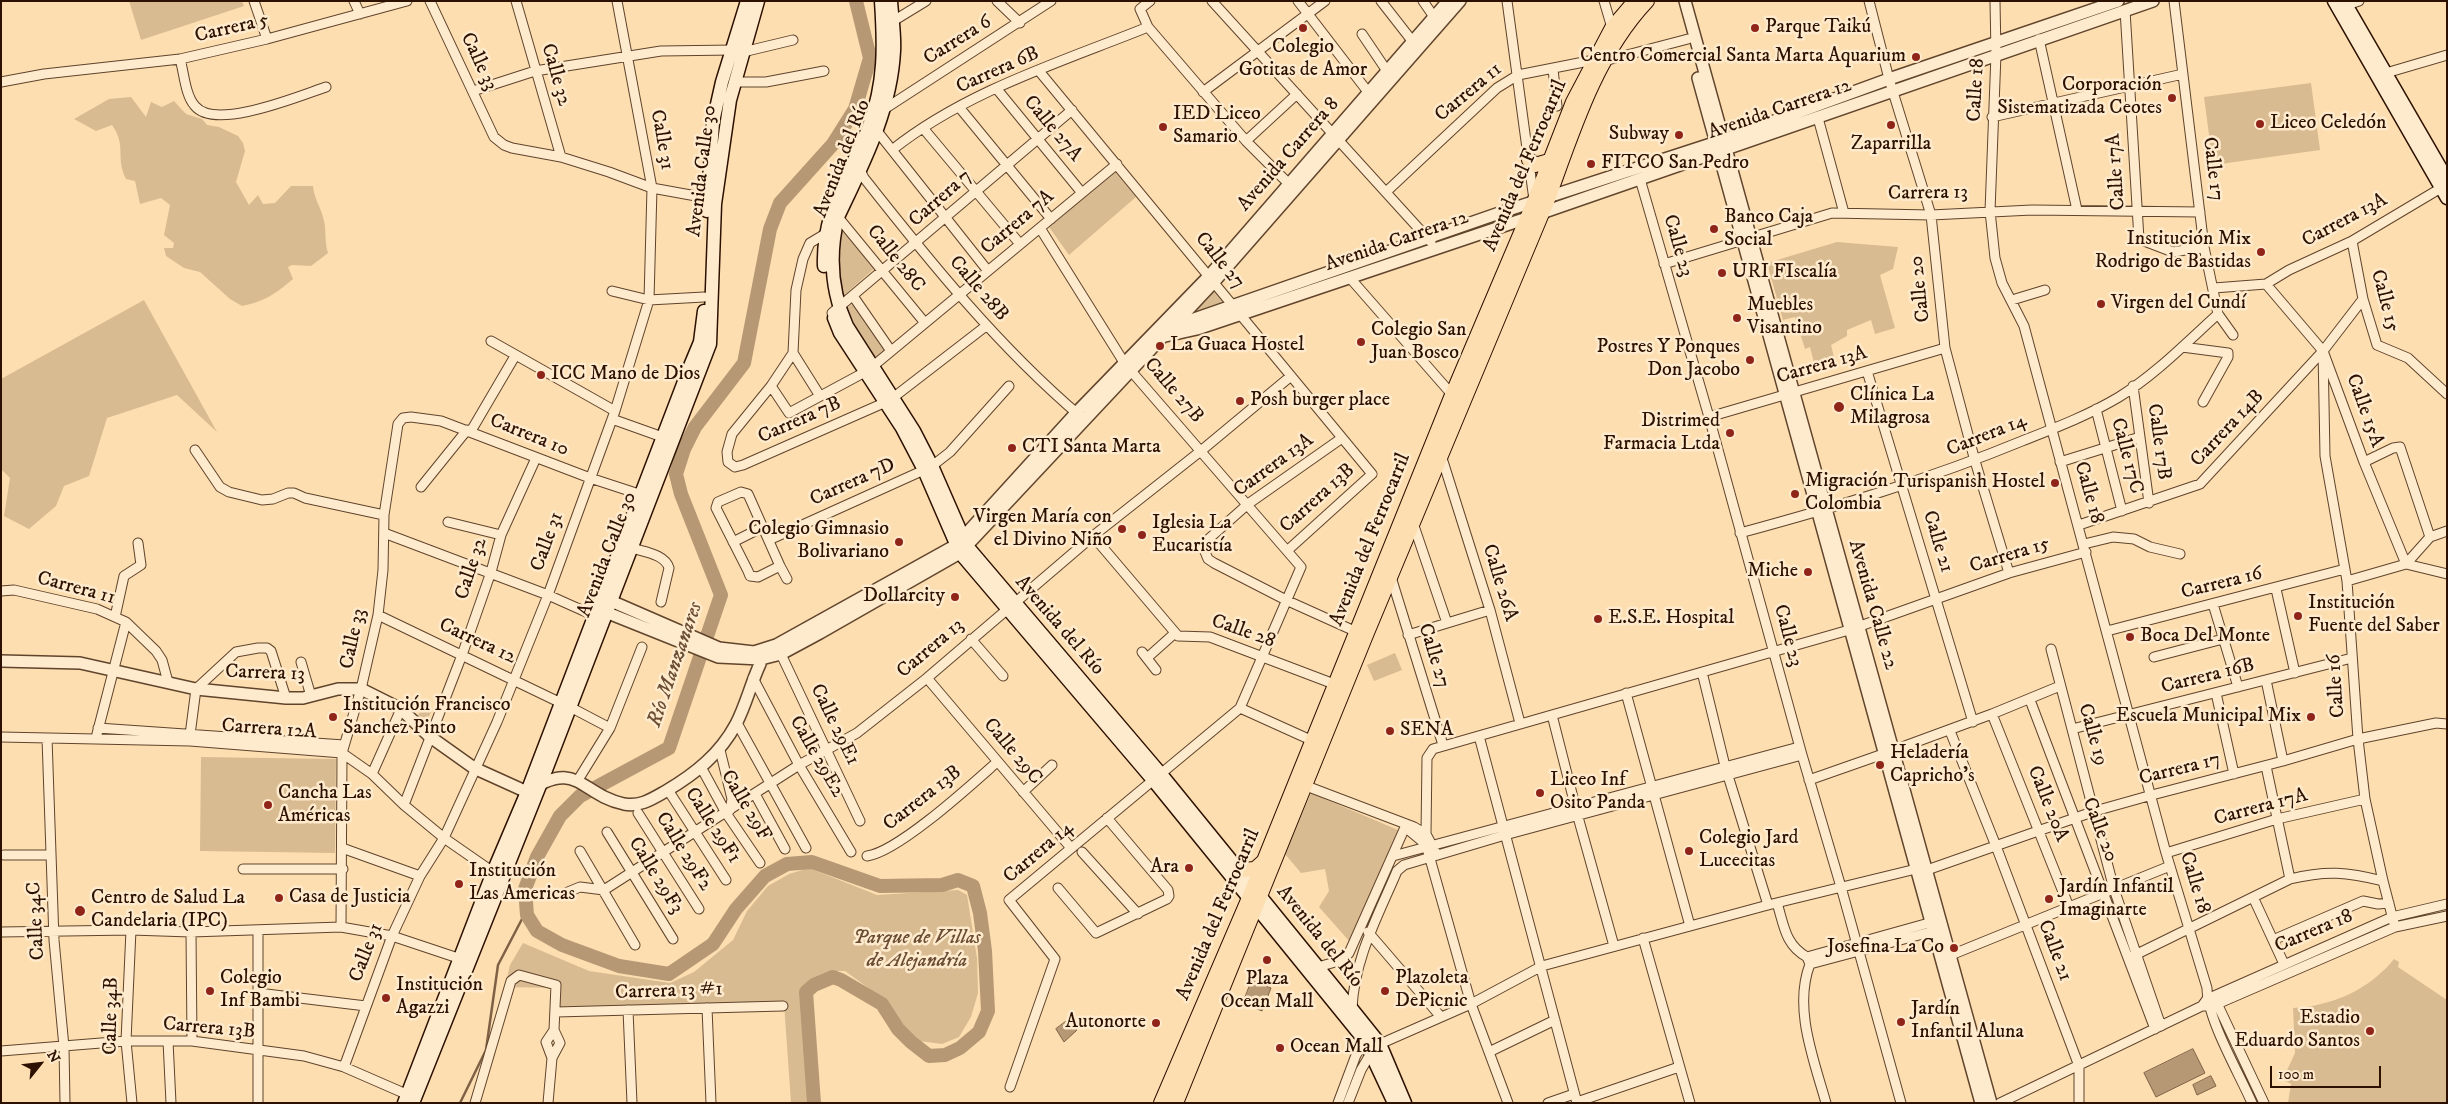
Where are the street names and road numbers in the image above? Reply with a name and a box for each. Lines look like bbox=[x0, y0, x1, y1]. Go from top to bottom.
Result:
street label: Carrera 5 bbox=[193, 9, 271, 49]
street label: Carrera 6 bbox=[920, 11, 996, 71]
street label: Calle 33 bbox=[454, 29, 502, 95]
street label: Calle 32 bbox=[535, 41, 575, 109]
street label: Carrera 6B bbox=[953, 42, 1043, 100]
street label: Carrera 11 bbox=[1431, 58, 1507, 128]
street label: Calle 18 bbox=[1963, 58, 1991, 122]
street label: Avenida Carrera 12 bbox=[1705, 74, 1855, 146]
street label: Avenida del Ferrocarril bbox=[1479, 77, 1573, 255]
street label: Calle 27A bbox=[1017, 91, 1087, 167]
street label: Avenida Carrera 8 bbox=[1233, 93, 1345, 217]
street label: Avenida del Río bbox=[809, 97, 877, 221]
street label: Avenida Calle 30 bbox=[683, 104, 723, 238]
street label: Calle 31 bbox=[644, 108, 678, 172]
street label: Calle 17A bbox=[2102, 133, 2132, 211]
street label: Calle 17 bbox=[2196, 136, 2228, 202]
street label: Carrera 7 bbox=[905, 165, 977, 233]
street label: Carrera 13 bbox=[1888, 181, 1968, 207]
street label: Carrera 7A bbox=[976, 185, 1060, 261]
street label: Carrera 13A bbox=[2298, 189, 2392, 253]
street label: Avenida Carrera 12 bbox=[1322, 206, 1472, 278]
street label: Calle 23 bbox=[1657, 212, 1697, 280]
street label: Calle 28C bbox=[861, 221, 929, 297]
street label: Calle 27 bbox=[1189, 228, 1249, 294]
street label: Calle 28B bbox=[943, 251, 1013, 327]
street label: Calle 20 bbox=[1906, 254, 1936, 324]
street label: Calle 15 bbox=[2364, 267, 2404, 335]
street label: Carrera 13A bbox=[1774, 342, 1870, 390]
street label: Calle 27B bbox=[1138, 353, 1208, 429]
street label: Calle 15A bbox=[2340, 371, 2388, 451]
street label: Carrera 14B bbox=[2186, 385, 2270, 473]
street label: Carrera 7B bbox=[755, 392, 845, 450]
street label: Calle 17B bbox=[2141, 402, 2175, 482]
street label: Carrera 10 bbox=[486, 409, 572, 463]
street label: Carrera 14 bbox=[1944, 409, 2030, 463]
street label: Calle 17C bbox=[2104, 415, 2148, 497]
street label: Carrera 13A bbox=[1229, 429, 1319, 503]
street label: Avenida del Ferrocarril bbox=[1325, 450, 1417, 630]
street label: Carrera 7D bbox=[807, 454, 899, 512]
street label: Carrera 13B bbox=[1276, 459, 1360, 539]
street label: Calle 18 bbox=[2068, 459, 2108, 527]
street label: Avenida Calle 30 bbox=[573, 489, 643, 621]
street label: Calle 21 bbox=[1916, 508, 1958, 576]
street label: Calle 31 bbox=[526, 509, 570, 575]
street label: Carrera 15 bbox=[1967, 532, 2053, 580]
street label: Calle 32 bbox=[451, 535, 493, 603]
street label: Avenida Calle 22 bbox=[1842, 537, 1902, 673]
street label: Calle 26A bbox=[1476, 542, 1522, 624]
street label: Carrera 16 bbox=[2179, 562, 2265, 606]
street label: Carrera 11 bbox=[34, 567, 118, 611]
street label: Avenida del Río bbox=[1009, 571, 1109, 681]
street label: Calle 23 bbox=[1767, 602, 1807, 670]
street label: Calle 33 bbox=[336, 607, 372, 671]
street label: Calle 28 bbox=[1208, 610, 1278, 654]
street label: Carrera 12 bbox=[435, 614, 519, 670]
street label: Carrera 13 bbox=[893, 614, 969, 684]
street label: Calle 27 bbox=[1412, 621, 1454, 691]
street label: Calle 16 bbox=[2323, 653, 2351, 719]
street label: Carrera 16B bbox=[2159, 654, 2257, 700]
street label: Carrera 13 bbox=[225, 661, 305, 687]
street label: Calle 29E1 bbox=[804, 680, 864, 770]
street label: Calle 19 bbox=[2072, 701, 2112, 769]
street label: Calle 29E2 bbox=[783, 712, 849, 802]
street label: Calle 29C bbox=[977, 714, 1047, 790]
street label: Carrera 12A bbox=[221, 715, 317, 745]
street label: Carrera 17 bbox=[2137, 748, 2223, 792]
street label: Carrera 13B bbox=[879, 761, 967, 837]
street label: Calle 20A bbox=[2021, 763, 2073, 845]
street label: Calle 29F bbox=[715, 766, 775, 846]
street label: Calle 29F1 bbox=[679, 784, 745, 868]
street label: Carrera 17A bbox=[2212, 784, 2310, 832]
street label: Calle 20 bbox=[2076, 794, 2122, 866]
street label: Calle 29F2 bbox=[649, 808, 717, 896]
street label: Carrera 14 bbox=[999, 817, 1079, 889]
street label: Avenida del Ferrocarril bbox=[1172, 826, 1266, 1004]
street label: Calle 29F3 bbox=[622, 833, 688, 919]
street label: Calle 18 bbox=[2173, 849, 2215, 917]
street label: Calle 34C bbox=[23, 881, 51, 961]
street label: Avenida del Río bbox=[1271, 881, 1367, 993]
street label: Carrera 18 bbox=[2271, 905, 2357, 959]
street label: Calle 21 bbox=[2031, 917, 2077, 985]
street label: Calle 31 bbox=[345, 920, 389, 986]
street label: Calle 34B bbox=[99, 977, 125, 1055]
street label: Carrera 13 #1 bbox=[615, 978, 723, 1006]
street label: Carrera 13B bbox=[162, 1013, 256, 1045]

